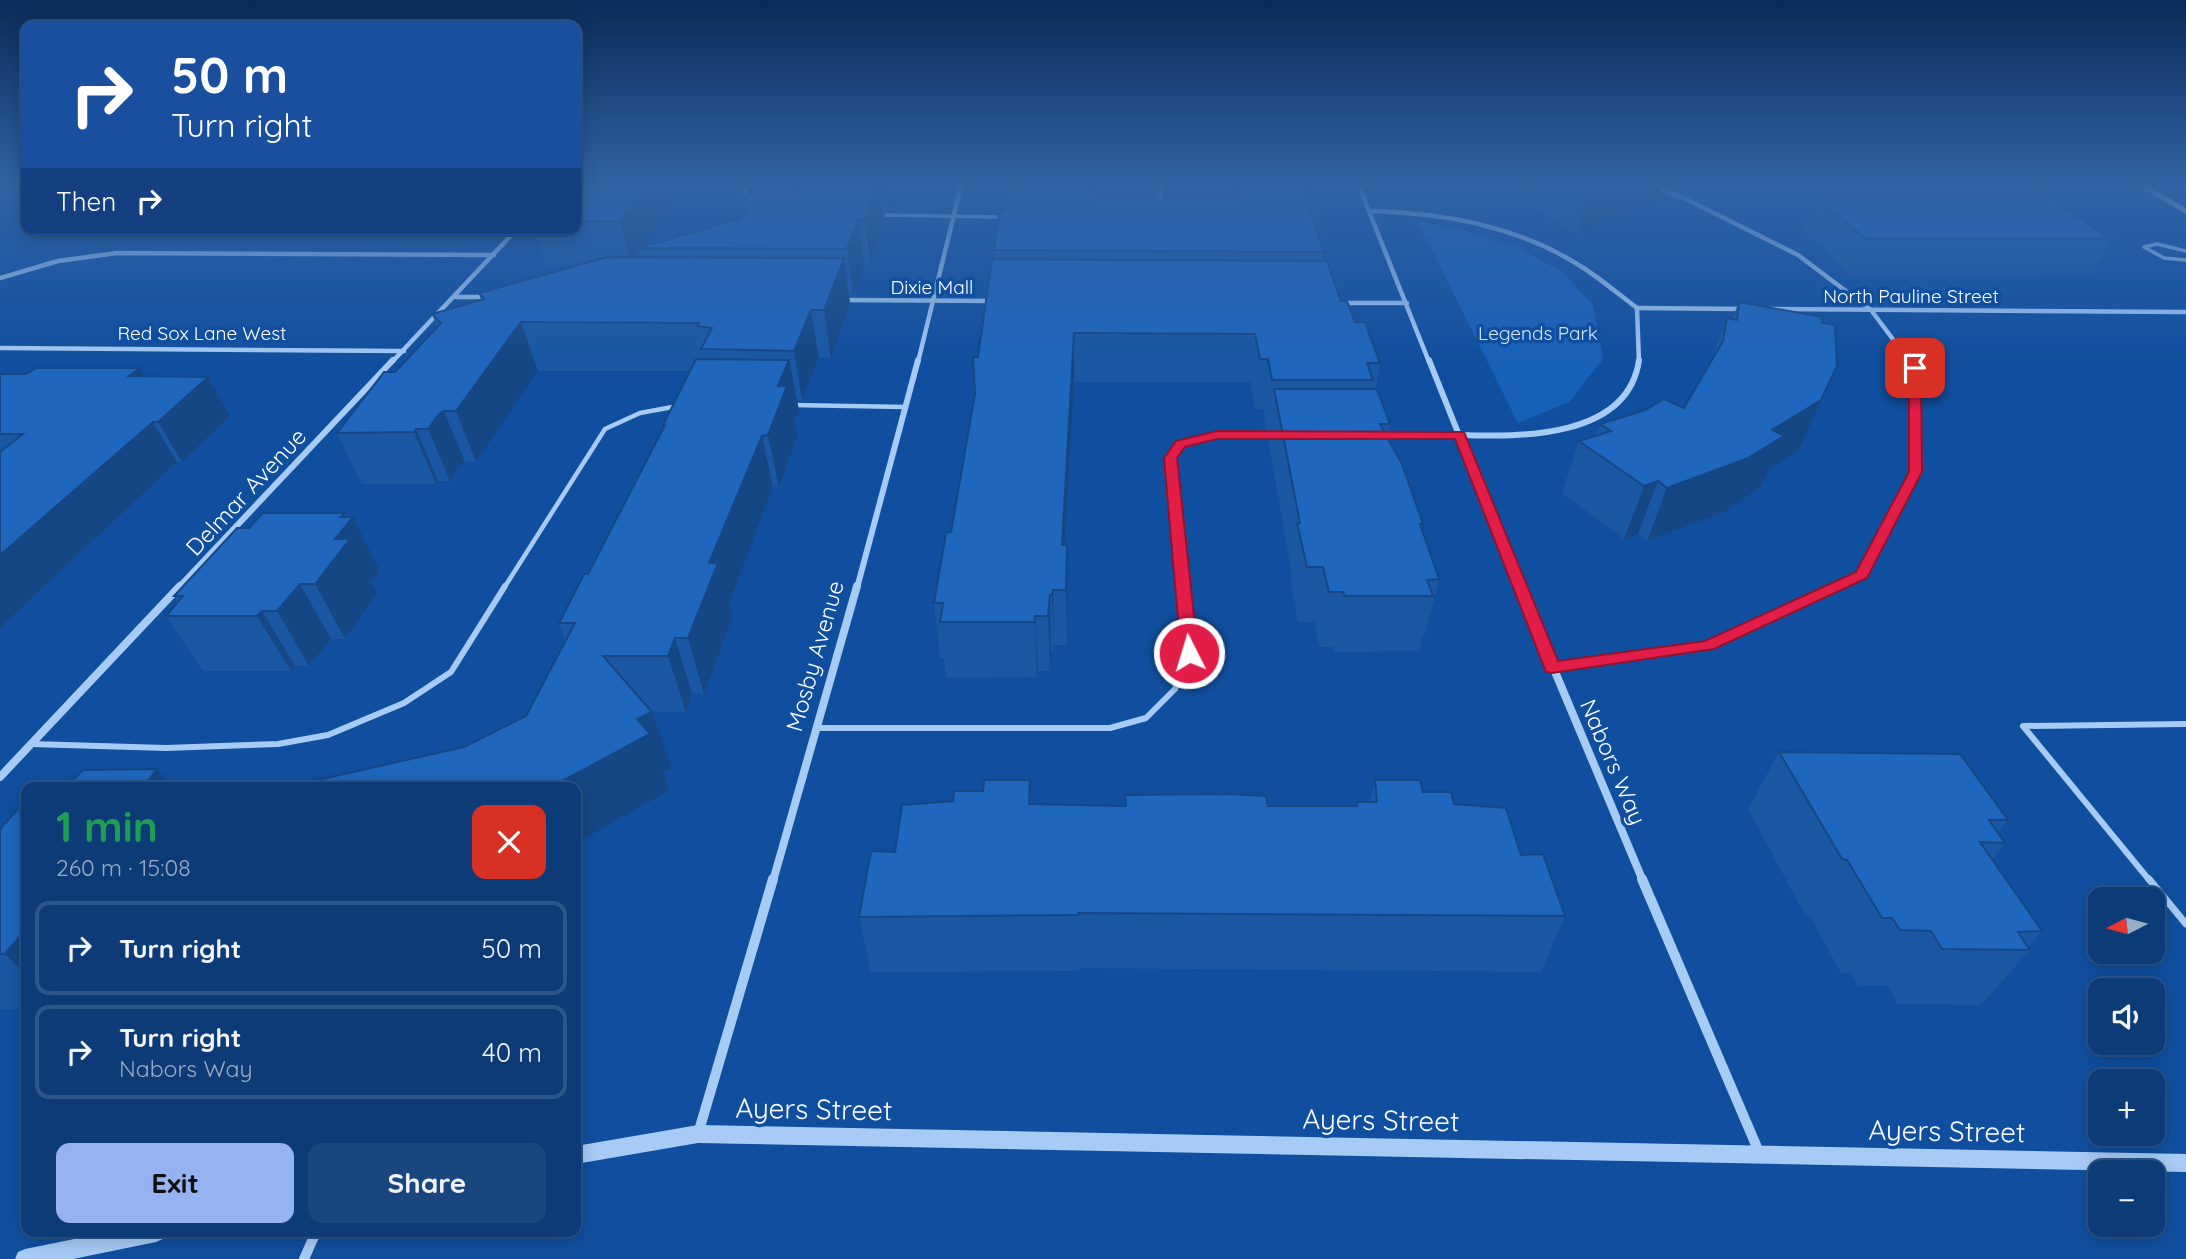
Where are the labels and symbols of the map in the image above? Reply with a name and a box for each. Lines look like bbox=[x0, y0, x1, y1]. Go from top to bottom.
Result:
street label: Dixie Mall bbox=[891, 275, 973, 299]
street label: North Pauline Street bbox=[1823, 284, 1999, 308]
street label: Red Sox Lane West bbox=[117, 321, 287, 345]
park label: Legends Park bbox=[1478, 321, 1598, 345]
pin bbox=[1885, 338, 1945, 398]
street label: Delmar Avenue bbox=[179, 422, 312, 561]
street label: Mosby Avenue bbox=[779, 577, 850, 735]
position arrow bbox=[1152, 616, 1226, 690]
street label: Nabors Way bbox=[1574, 695, 1653, 829]
north arrow bbox=[2088, 887, 2165, 964]
street label: Ayers Street bbox=[735, 1090, 893, 1127]
street label: Ayers Street bbox=[1302, 1101, 1460, 1138]
street label: Ayers Street bbox=[1868, 1112, 2026, 1149]

